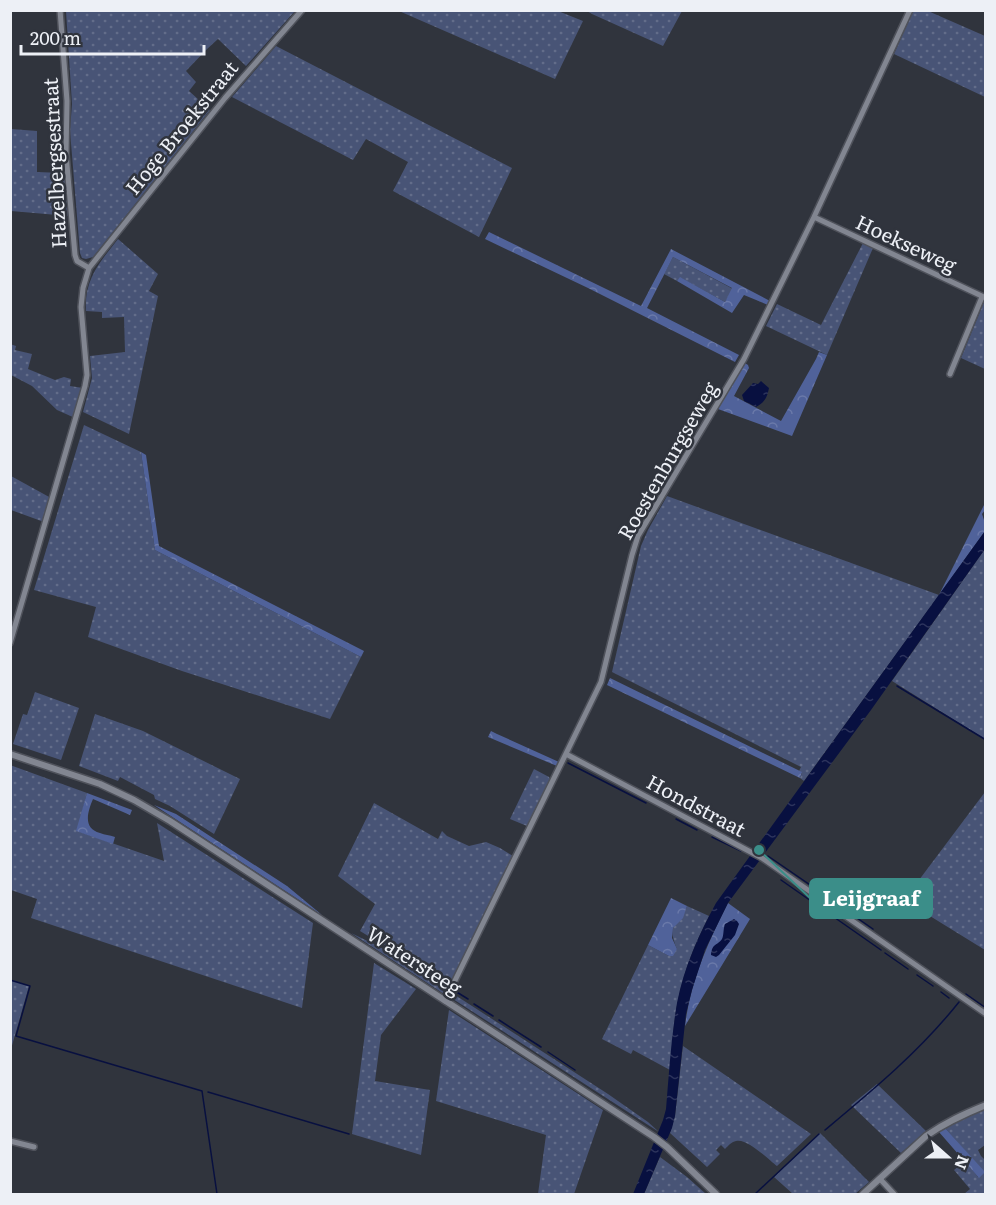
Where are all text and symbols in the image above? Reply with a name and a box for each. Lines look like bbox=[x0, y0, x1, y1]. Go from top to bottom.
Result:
scale bar bbox=[21, 18, 204, 56]
text: 200 m bbox=[30, 24, 81, 51]
street label: Hoge Broekstraat bbox=[117, 53, 244, 200]
street label: Hazelbergsestraat bbox=[34, 77, 72, 249]
street label: Hoekseweg bbox=[851, 206, 963, 279]
street label: Roestenburgseweg bbox=[609, 375, 724, 545]
street label: Hondstraat bbox=[642, 766, 752, 843]
callout: Leijgraaf bbox=[810, 879, 932, 918]
text: Leijgraaf bbox=[822, 881, 922, 912]
street label: Watersteeg bbox=[362, 917, 469, 1002]
north arrow bbox=[918, 1127, 978, 1187]
text: N bbox=[949, 1152, 977, 1173]

